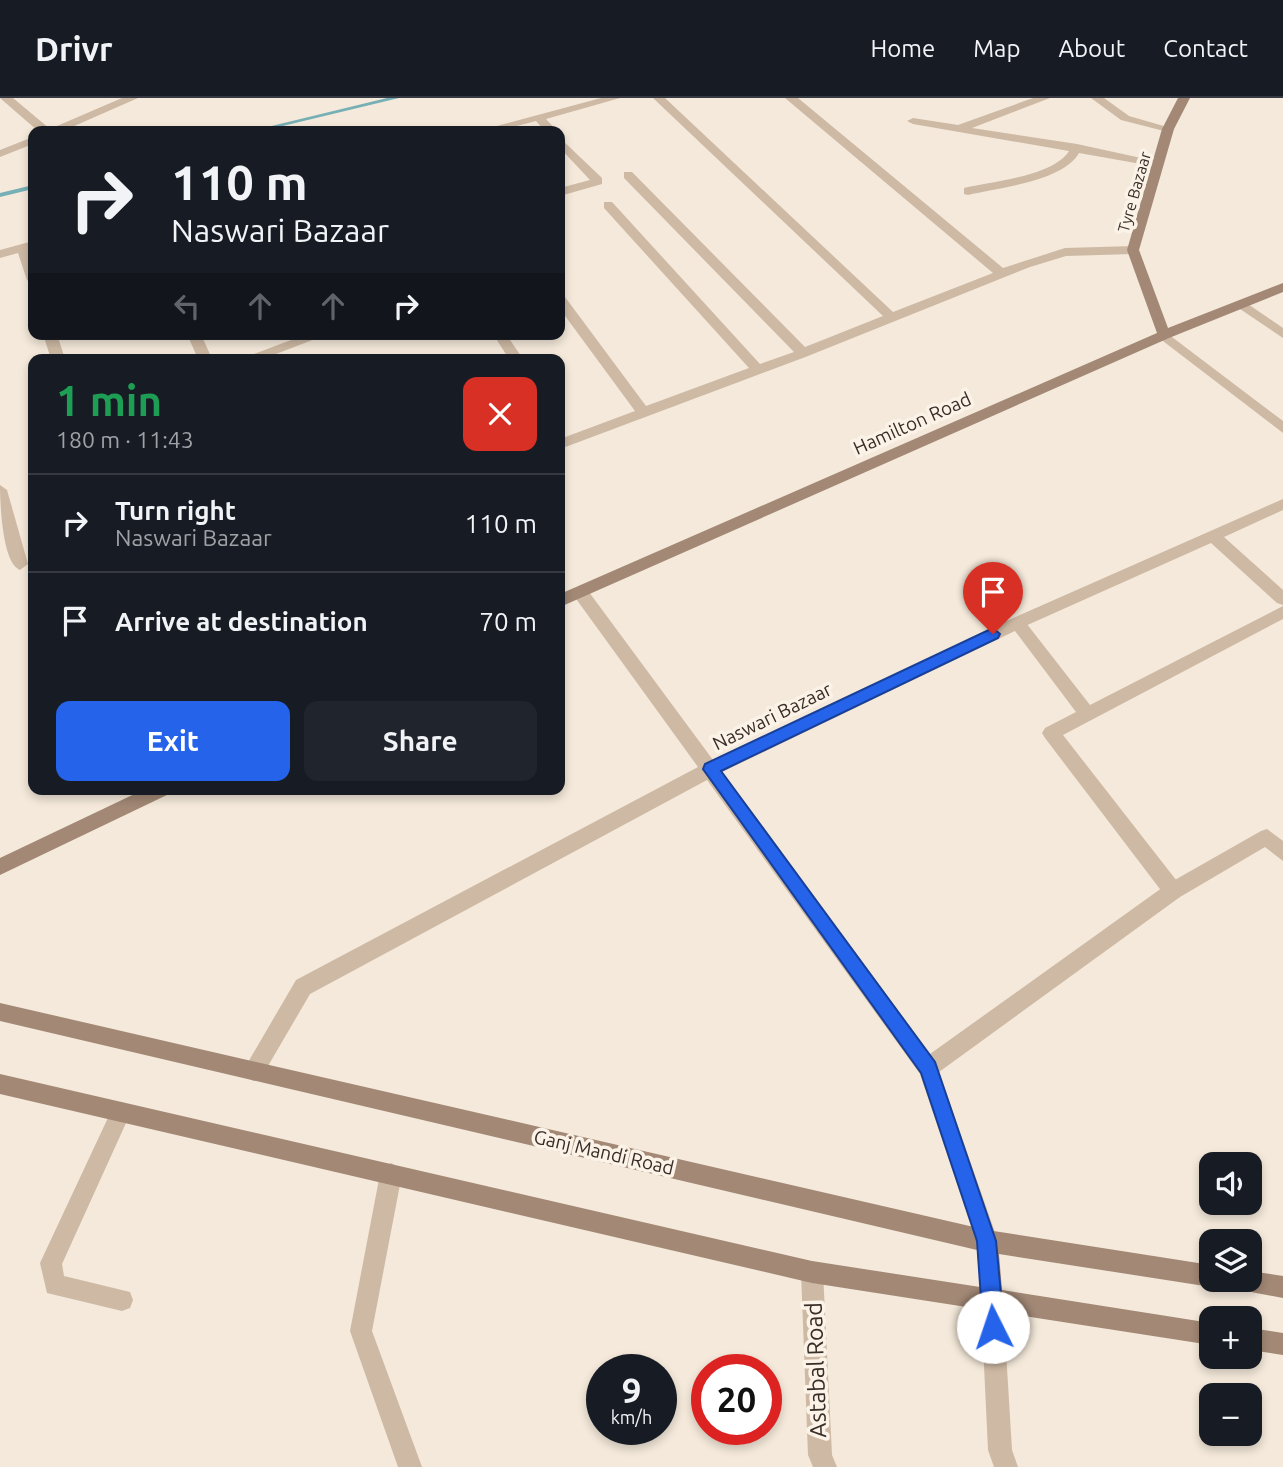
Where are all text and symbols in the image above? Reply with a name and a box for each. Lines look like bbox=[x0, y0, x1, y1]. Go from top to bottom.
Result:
text: Drivr bbox=[35, 30, 113, 67]
text: Home bbox=[870, 35, 935, 62]
text: Map bbox=[973, 35, 1020, 62]
text: About bbox=[1058, 35, 1125, 62]
text: Contact bbox=[1163, 35, 1248, 62]
street label: Tyre Bazaar bbox=[1114, 150, 1154, 234]
icon: right bbox=[56, 154, 147, 245]
text: 110 m bbox=[171, 154, 308, 209]
text: Naswari Bazaar bbox=[171, 212, 389, 248]
icon: left bbox=[168, 287, 206, 325]
icon: ahead bbox=[241, 287, 279, 325]
icon: ahead bbox=[314, 287, 352, 325]
icon: right bbox=[387, 287, 425, 325]
text: 1 min bbox=[56, 377, 162, 424]
button: close bbox=[463, 377, 537, 451]
street label: Hamilton Road bbox=[850, 387, 974, 459]
text: 180 m · 11:43 bbox=[56, 427, 194, 452]
text: Turn right bbox=[115, 496, 236, 525]
icon: right bbox=[56, 504, 94, 542]
text: 110 m bbox=[465, 509, 537, 538]
text: Naswari Bazaar bbox=[115, 525, 272, 550]
pin bbox=[963, 562, 1023, 634]
icon: arrive bbox=[974, 573, 1012, 611]
icon: arrive bbox=[56, 602, 94, 640]
text: Arrive at destination bbox=[115, 607, 368, 636]
text: 70 m bbox=[479, 607, 537, 636]
street label: Naswari Bazaar bbox=[709, 678, 835, 754]
button: Exit bbox=[56, 701, 290, 781]
button: Share bbox=[304, 701, 537, 781]
street label: Ganj Mandi Road bbox=[532, 1125, 676, 1179]
map controls bbox=[1199, 1152, 1262, 1446]
button: sound bbox=[1199, 1152, 1262, 1215]
button: layers bbox=[1199, 1229, 1262, 1292]
position arrow bbox=[956, 1290, 1030, 1364]
street label: Astabal Road bbox=[801, 1302, 830, 1438]
button: + bbox=[1199, 1306, 1262, 1369]
speed limit sign: 20 bbox=[691, 1354, 782, 1445]
text: 9 bbox=[622, 1370, 641, 1410]
button: − bbox=[1199, 1383, 1262, 1446]
text: km/h bbox=[611, 1407, 652, 1427]

